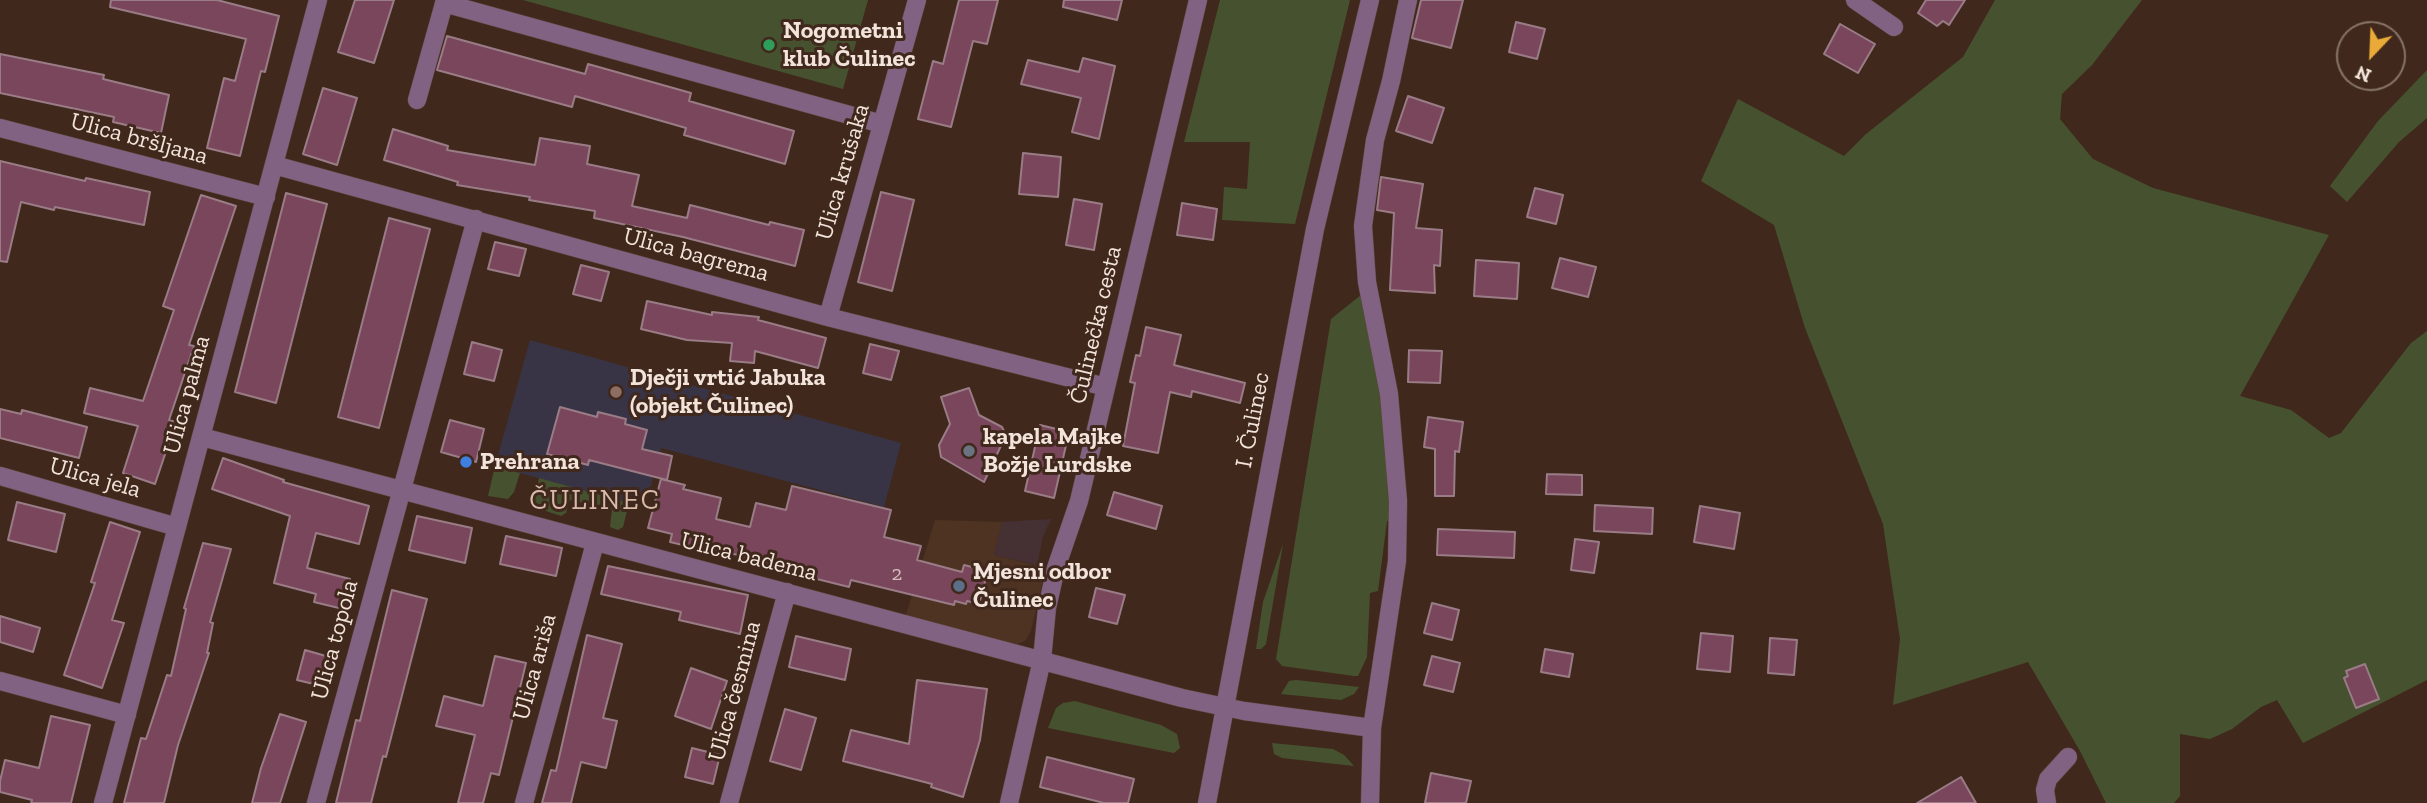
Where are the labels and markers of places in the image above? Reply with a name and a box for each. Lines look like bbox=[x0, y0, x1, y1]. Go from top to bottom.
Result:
place label: Nogometni klub Čulinec bbox=[783, 17, 916, 73]
marker: Nogometni klub Čulinec bbox=[761, 37, 777, 53]
place label: Dječji vrtić Jabuka (objekt Čulinec) bbox=[630, 364, 826, 420]
marker: Dječji vrtić Jabuka (objekt Čulinec) bbox=[608, 384, 624, 400]
place label: kapela Majke Božje Lurdske bbox=[983, 423, 1132, 479]
marker: kapela Majke Božje Lurdske bbox=[961, 443, 977, 459]
place label: Prehrana bbox=[480, 448, 580, 476]
marker: Prehrana bbox=[458, 454, 474, 470]
place label: Mjesni odbor Čulinec bbox=[973, 558, 1112, 614]
marker: Mjesni odbor Čulinec bbox=[951, 578, 967, 594]

